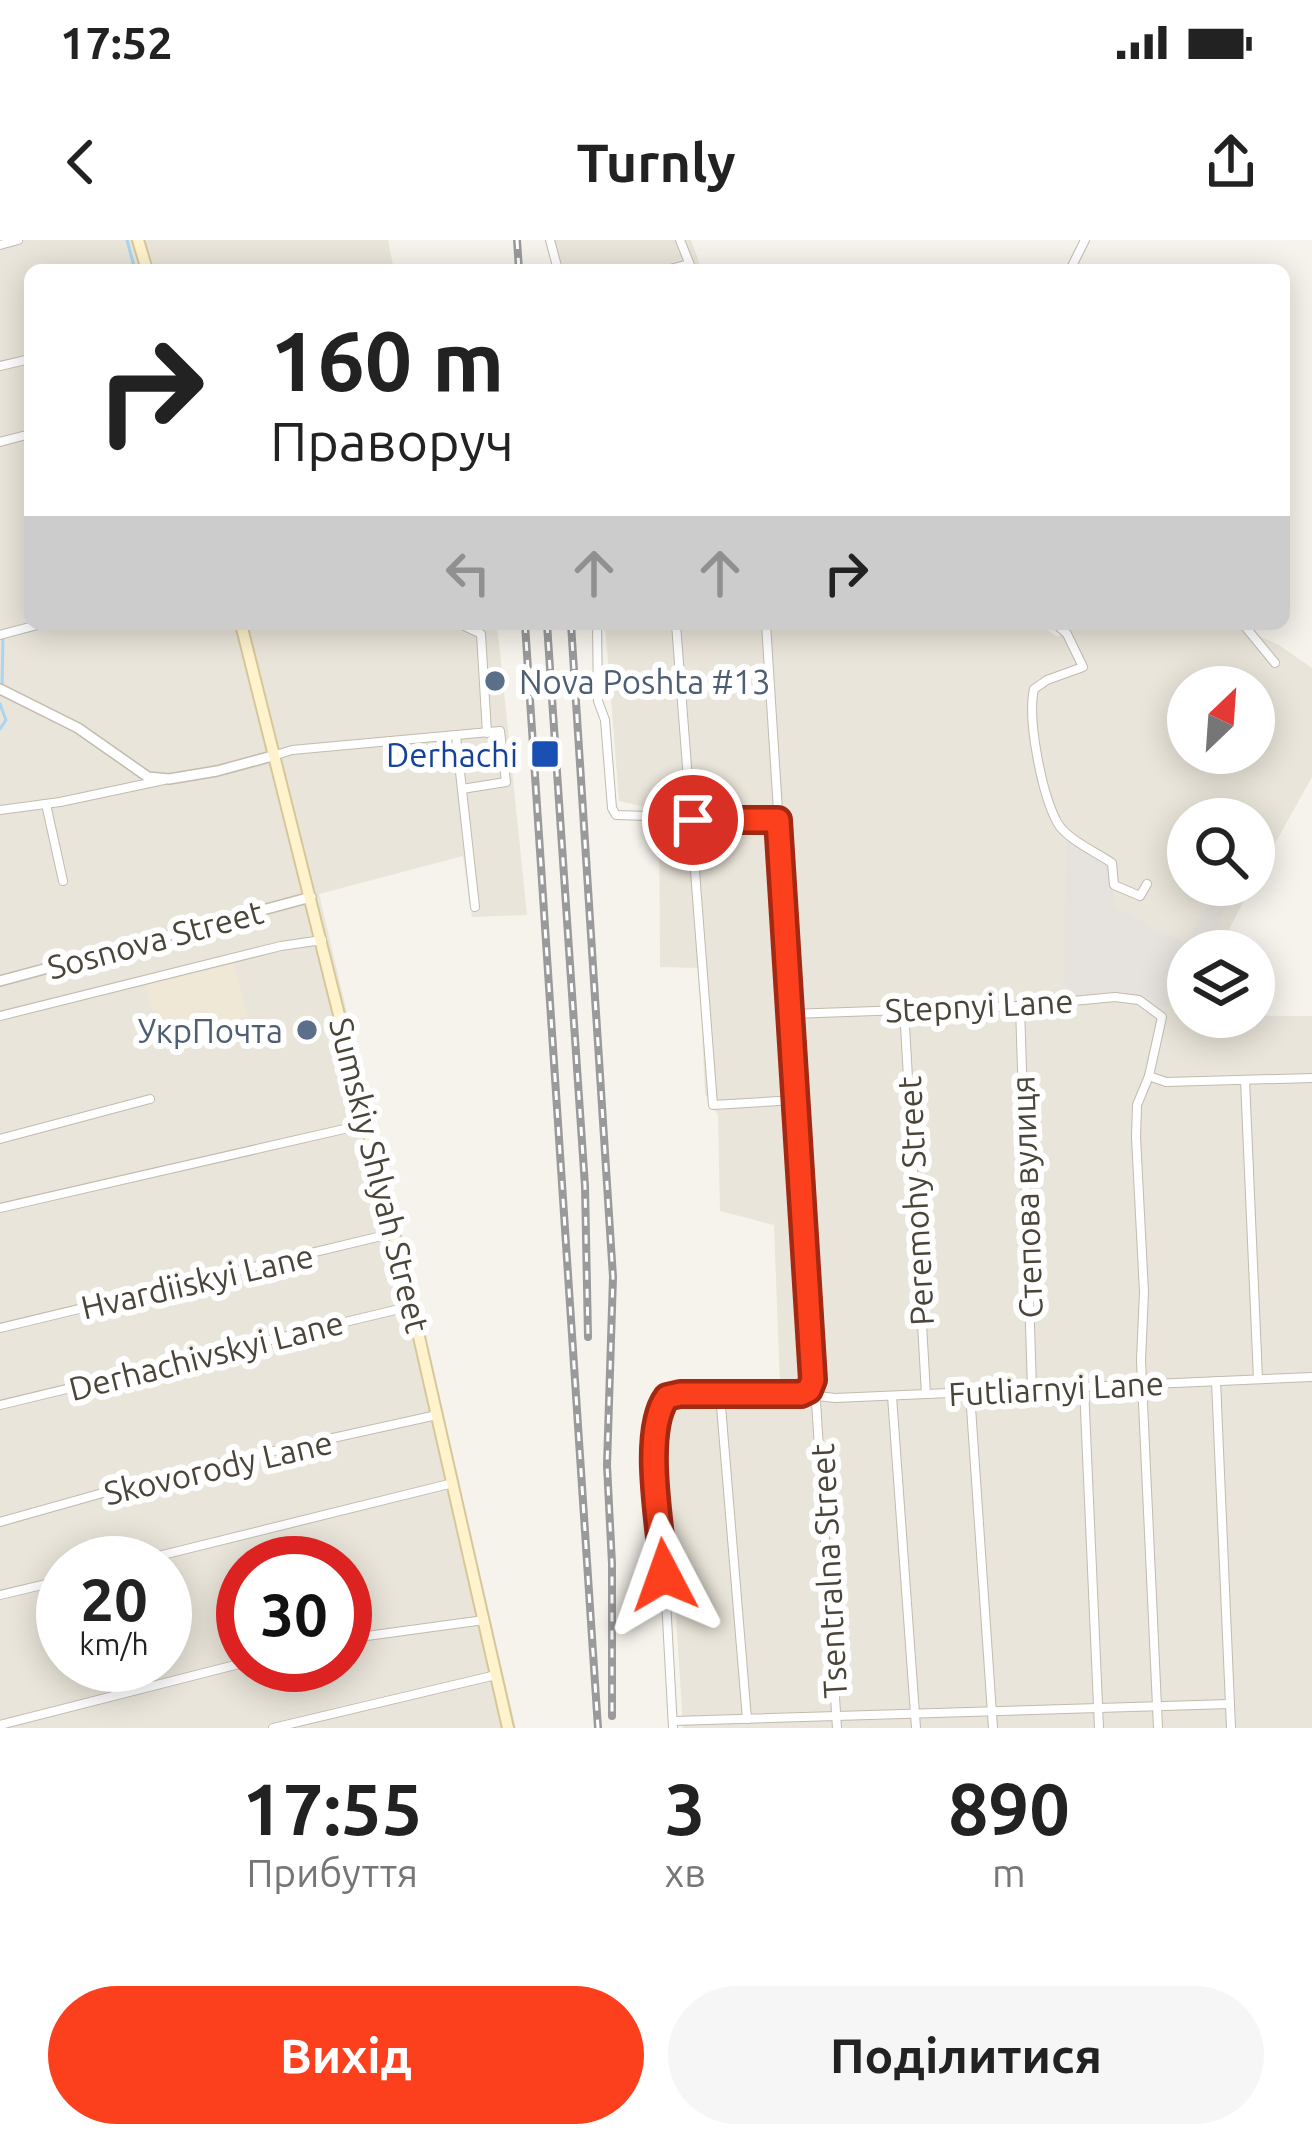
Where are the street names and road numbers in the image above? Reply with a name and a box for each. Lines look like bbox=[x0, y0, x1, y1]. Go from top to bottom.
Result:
street label: Sosnova Street bbox=[43, 892, 267, 986]
street label: Stepnyi Lane bbox=[884, 982, 1074, 1028]
street label: Sumskiy Shlyah Street bbox=[323, 1014, 437, 1336]
street label: Peremohy Street bbox=[890, 1075, 940, 1327]
street label: Степова вулиця bbox=[1003, 1075, 1049, 1319]
street label: Hvardiiskyi Lane bbox=[77, 1236, 317, 1326]
street label: Derhachivskyi Lane bbox=[65, 1303, 347, 1407]
street label: Futliarnyi Lane bbox=[947, 1364, 1165, 1412]
street label: Skovorody Lane bbox=[100, 1423, 336, 1511]
street label: Tsentralna Street bbox=[803, 1443, 853, 1699]

